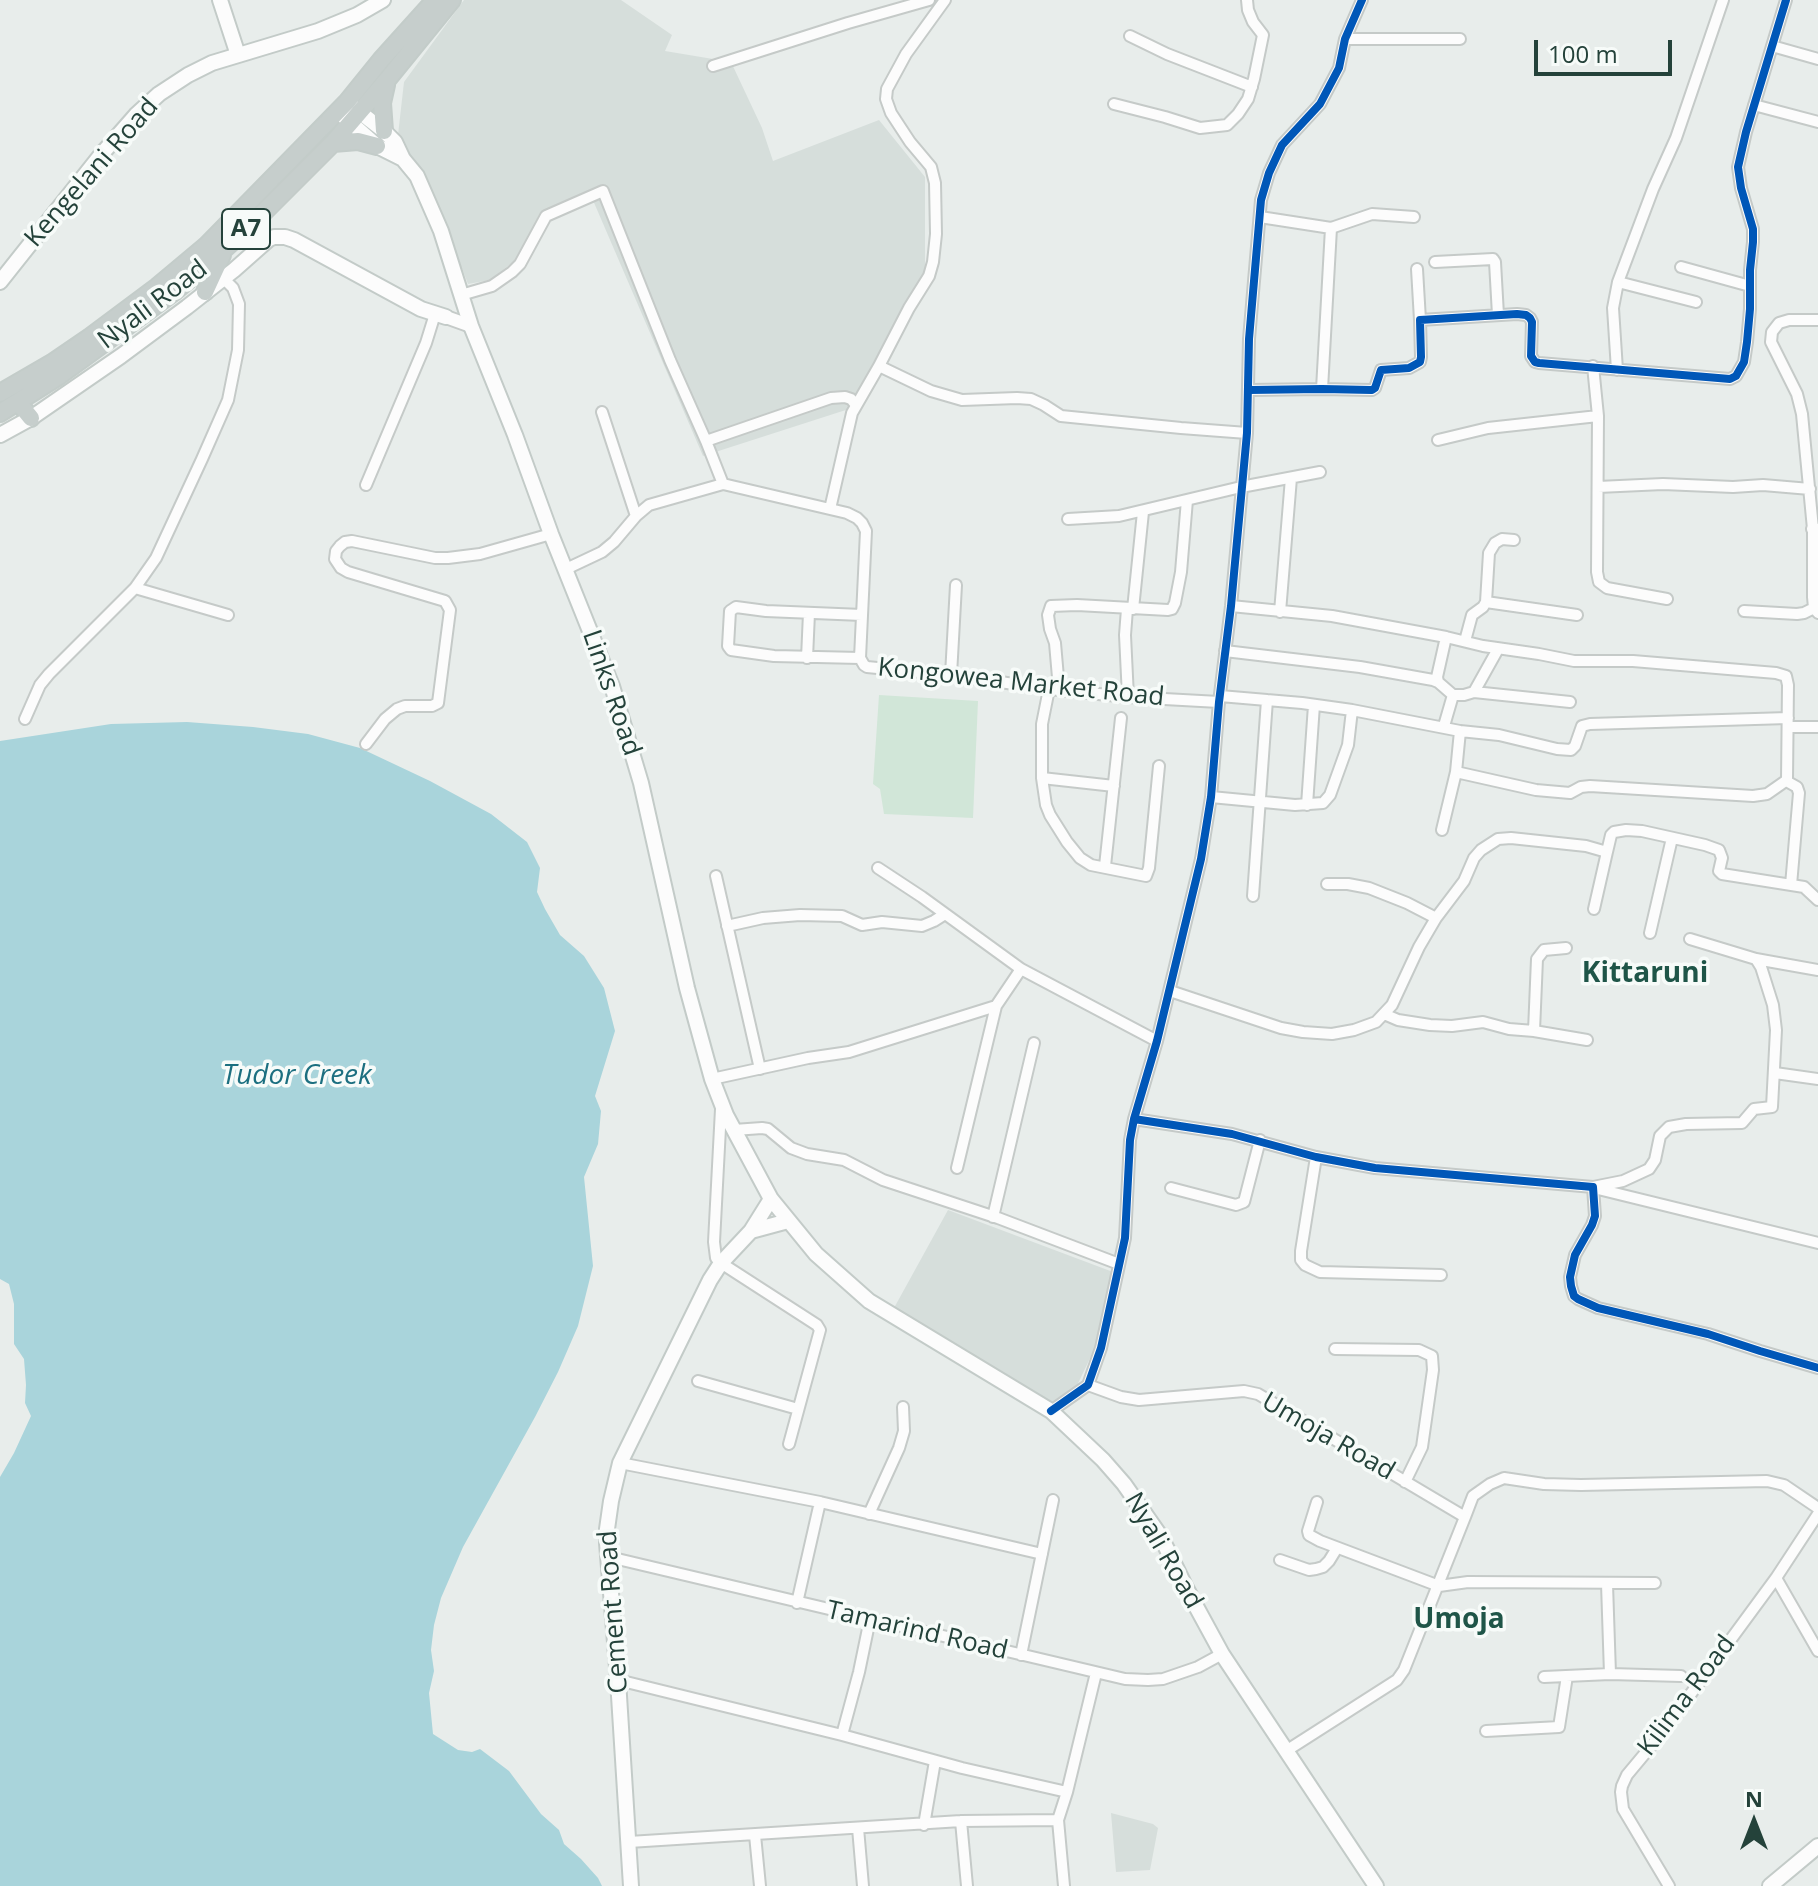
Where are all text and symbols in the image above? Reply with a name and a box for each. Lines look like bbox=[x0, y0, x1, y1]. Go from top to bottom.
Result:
scale bar bbox=[1538, 24, 1676, 74]
text: 100 m bbox=[1548, 37, 1618, 70]
street label: Kengelani Road bbox=[19, 92, 165, 254]
road number: A7 bbox=[222, 209, 270, 249]
street label: Nyali Road bbox=[92, 254, 214, 356]
street label: Links Road bbox=[575, 626, 647, 760]
street label: Kongowea Market Road bbox=[876, 652, 1166, 714]
district label: Kittaruni bbox=[1582, 957, 1708, 991]
water label: Tudor Creek bbox=[222, 1059, 372, 1093]
street label: Umoja Road bbox=[1256, 1386, 1400, 1488]
street label: Nyali Road bbox=[1117, 1487, 1209, 1615]
street label: Cement Road bbox=[593, 1529, 635, 1695]
street label: Tamarind Road bbox=[823, 1595, 1011, 1667]
district label: Umoja bbox=[1413, 1603, 1505, 1637]
street label: Kilima Road bbox=[1632, 1630, 1742, 1762]
north arrow bbox=[1714, 1782, 1794, 1862]
text: N bbox=[1745, 1783, 1763, 1813]

